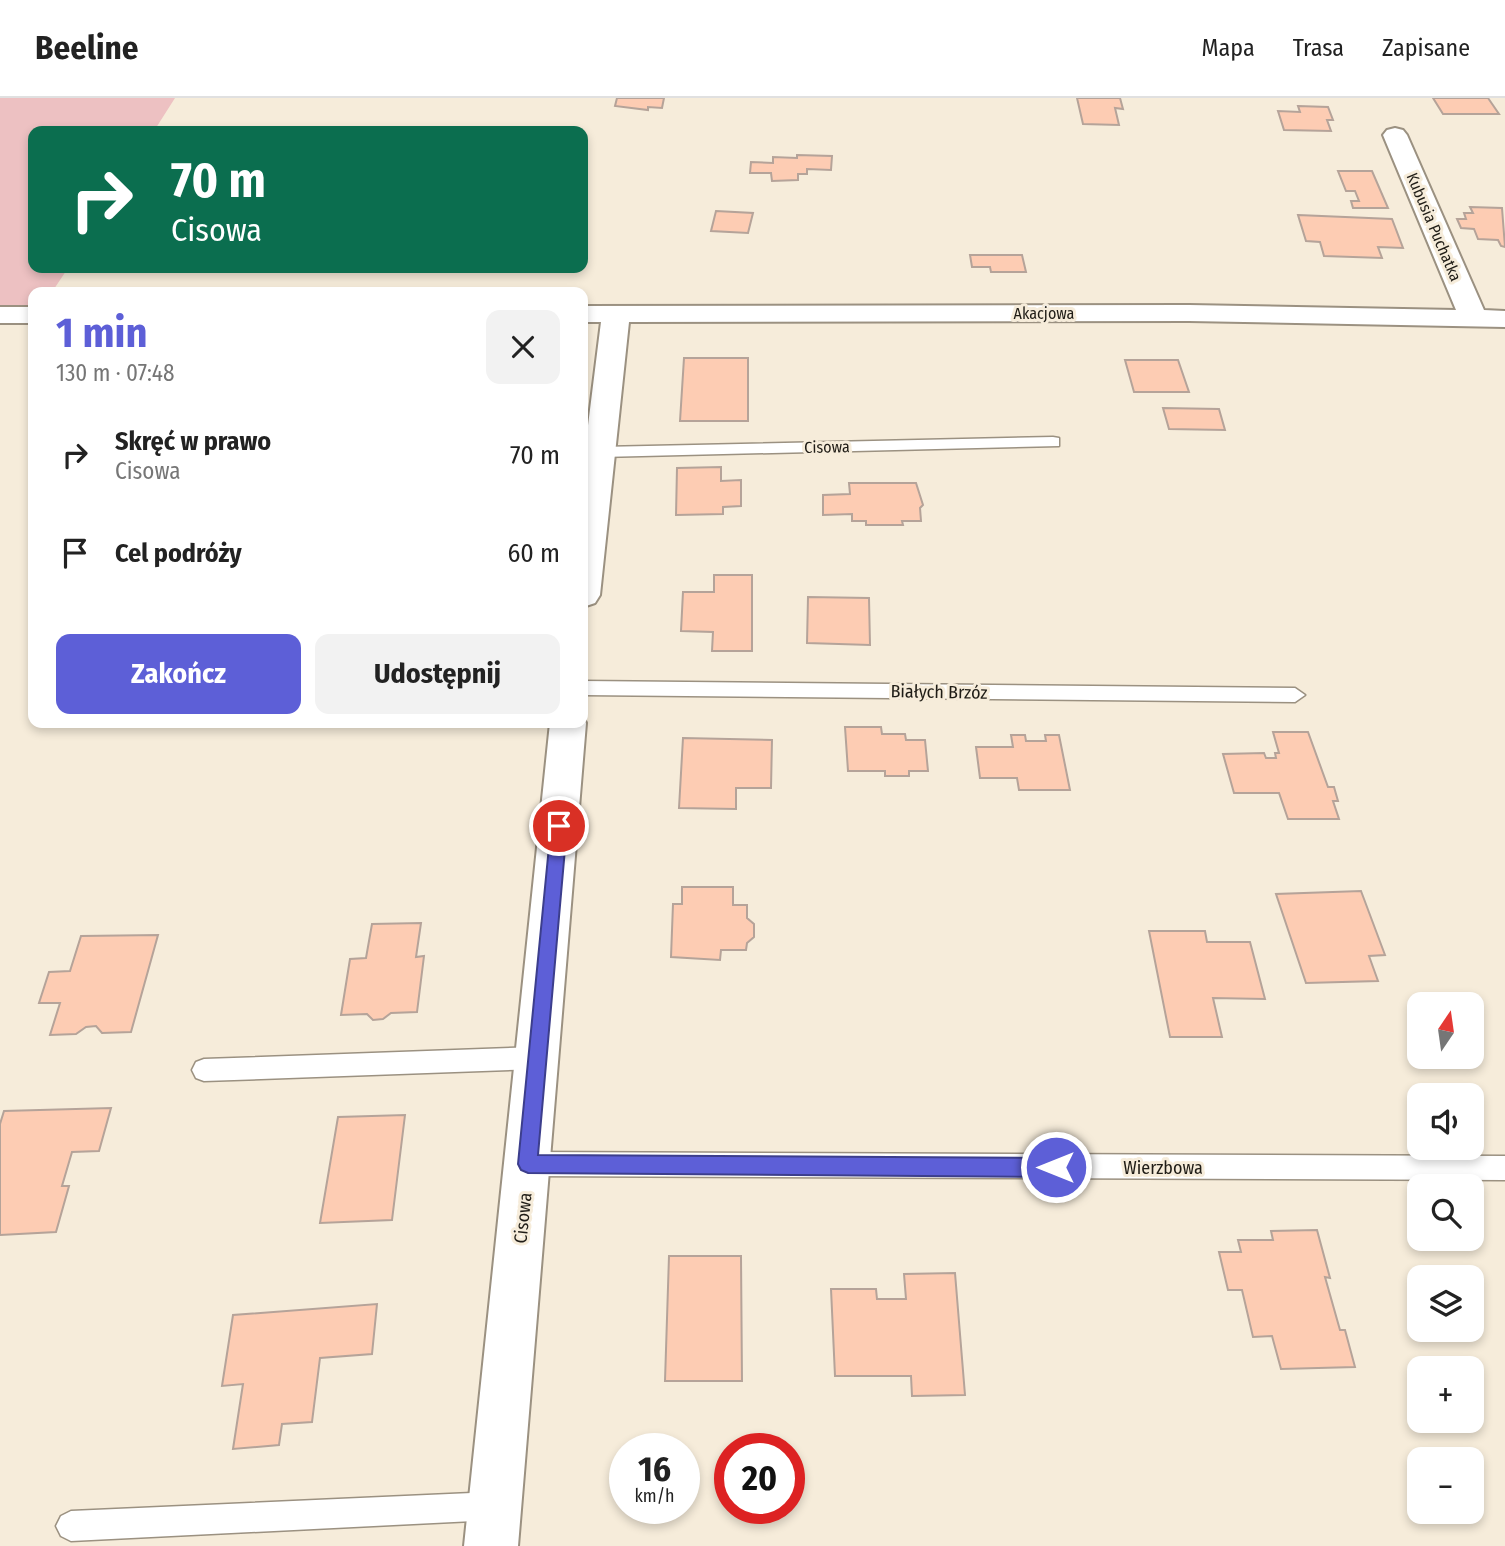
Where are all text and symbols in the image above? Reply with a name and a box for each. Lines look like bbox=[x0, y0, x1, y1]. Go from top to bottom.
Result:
text: Beeline bbox=[35, 28, 139, 68]
text: Mapa bbox=[1202, 34, 1255, 62]
text: Trasa bbox=[1293, 34, 1344, 62]
text: Zapisane bbox=[1382, 34, 1470, 62]
text: 70 m bbox=[171, 151, 266, 210]
icon: right bbox=[56, 154, 147, 245]
street label: Kubusia Puchatka bbox=[1403, 170, 1465, 284]
text: Cisowa bbox=[171, 211, 262, 249]
street label: Akacjowa bbox=[1014, 304, 1075, 323]
text: 1 min bbox=[56, 308, 147, 358]
button: close bbox=[486, 310, 560, 384]
text: 130 m · 07:48 bbox=[56, 359, 174, 387]
text: Skręć w prawo bbox=[115, 426, 271, 457]
icon: right bbox=[56, 436, 94, 474]
street label: Cisowa bbox=[804, 437, 850, 457]
text: 70 m bbox=[510, 440, 560, 471]
text: Cisowa bbox=[115, 457, 180, 485]
icon: arrive bbox=[56, 534, 94, 572]
text: Cel podróży bbox=[115, 538, 242, 569]
text: 60 m bbox=[507, 538, 560, 569]
button: Zakończ bbox=[56, 634, 301, 714]
button: Udostępnij bbox=[315, 634, 560, 714]
street label: Białych Brzóz bbox=[890, 680, 988, 704]
pin bbox=[529, 796, 589, 856]
icon: arrive bbox=[540, 807, 578, 845]
north arrow bbox=[1407, 992, 1484, 1069]
map controls bbox=[1407, 992, 1484, 1524]
button: sound bbox=[1407, 1083, 1484, 1160]
position arrow bbox=[1019, 1130, 1093, 1204]
street label: Wierzbowa bbox=[1123, 1157, 1203, 1179]
button: search bbox=[1407, 1174, 1484, 1251]
street label: Cisowa bbox=[509, 1191, 537, 1245]
button: layers bbox=[1407, 1265, 1484, 1342]
button: + bbox=[1407, 1356, 1484, 1433]
speed limit sign: 20 bbox=[714, 1433, 805, 1524]
button: − bbox=[1407, 1447, 1484, 1524]
text: 16 bbox=[638, 1448, 671, 1490]
text: km/h bbox=[634, 1485, 675, 1507]

